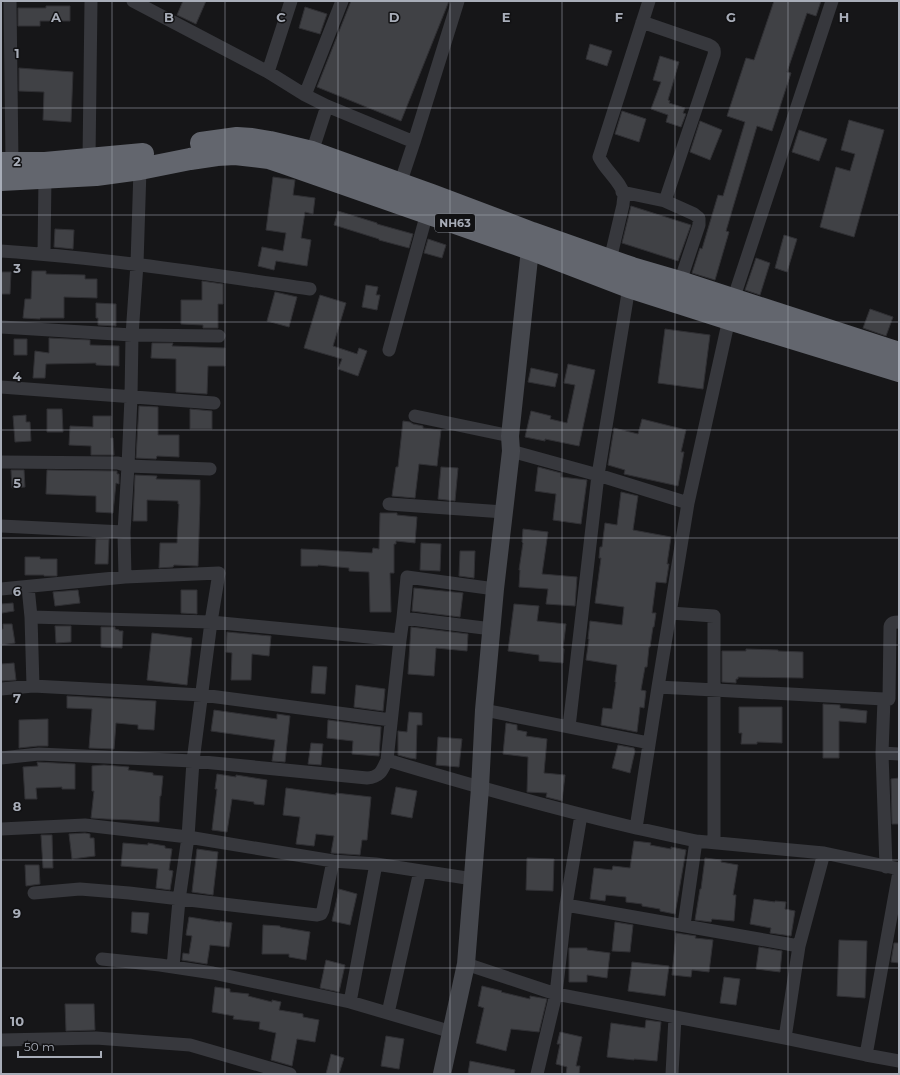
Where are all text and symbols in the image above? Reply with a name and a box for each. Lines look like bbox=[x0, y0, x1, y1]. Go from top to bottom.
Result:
text: A bbox=[50, 9, 62, 25]
text: B bbox=[164, 9, 174, 25]
text: C bbox=[276, 9, 286, 25]
text: D bbox=[389, 9, 400, 25]
text: E bbox=[502, 9, 511, 25]
text: F bbox=[615, 9, 623, 25]
text: G bbox=[726, 9, 736, 25]
text: H bbox=[839, 9, 849, 25]
text: 1 bbox=[14, 45, 20, 61]
text: 2 bbox=[13, 153, 21, 169]
road number: NH63 bbox=[435, 214, 475, 232]
text: 3 bbox=[12, 260, 21, 276]
text: 4 bbox=[13, 368, 22, 384]
text: 5 bbox=[13, 475, 21, 491]
text: 6 bbox=[13, 583, 22, 599]
text: 7 bbox=[13, 690, 21, 706]
text: 8 bbox=[13, 798, 22, 814]
text: 9 bbox=[13, 905, 21, 921]
text: 10 bbox=[10, 1013, 24, 1029]
scale bar bbox=[18, 1033, 101, 1059]
text: 50 m bbox=[24, 1039, 55, 1054]

